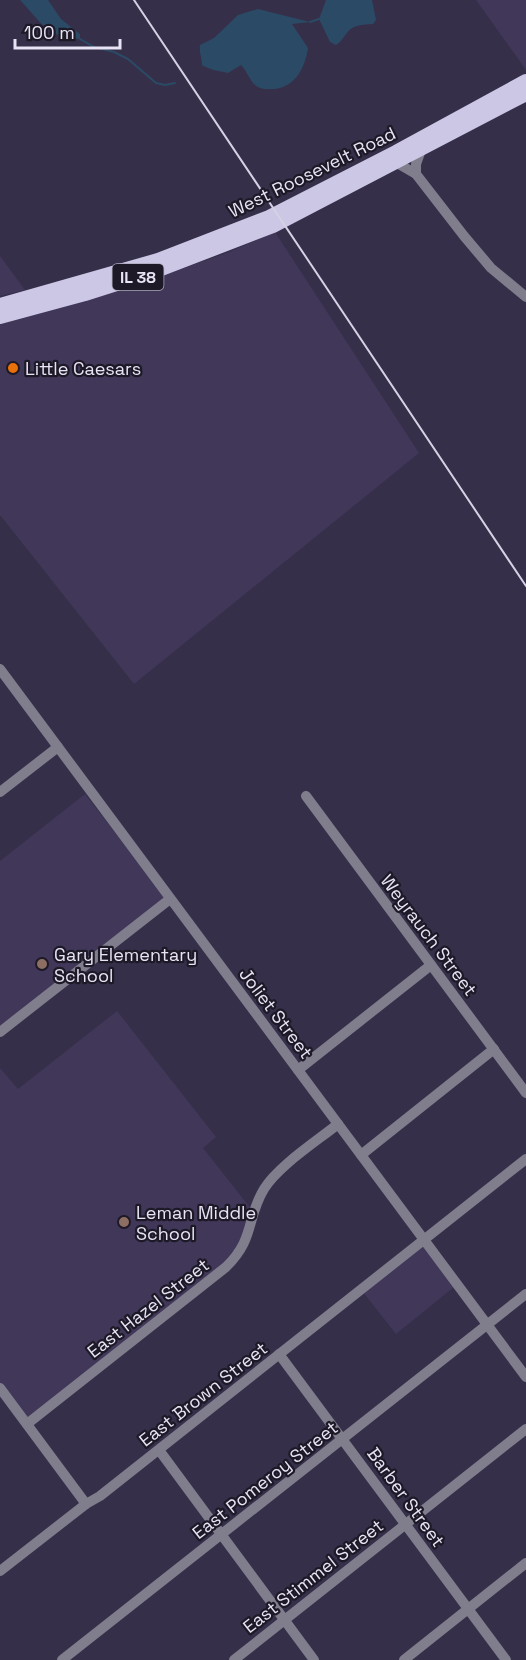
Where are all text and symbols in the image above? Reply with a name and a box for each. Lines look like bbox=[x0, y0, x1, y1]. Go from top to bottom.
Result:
scale bar bbox=[15, 12, 120, 50]
text: 100 m bbox=[24, 21, 75, 44]
street label: West Roosevelt Road bbox=[225, 122, 399, 222]
road number: IL 38 bbox=[112, 264, 164, 290]
place label: Little Caesars bbox=[25, 357, 141, 380]
marker: Little Caesars bbox=[6, 361, 20, 375]
street label: Weyrauch Street bbox=[376, 870, 482, 1000]
place label: Gary Elementary School bbox=[54, 943, 197, 987]
marker: Gary Elementary School bbox=[35, 957, 49, 971]
street label: Joliet Street bbox=[234, 963, 318, 1063]
place label: Leman Middle School bbox=[136, 1201, 256, 1245]
marker: Leman Middle School bbox=[117, 1215, 131, 1229]
street label: East Hazel Street bbox=[82, 1253, 214, 1363]
street label: East Brown Street bbox=[134, 1337, 272, 1451]
street label: East Pomeroy Street bbox=[188, 1416, 342, 1544]
street label: Barber Street bbox=[362, 1443, 450, 1551]
street label: East Stimmel Street bbox=[238, 1514, 388, 1638]

